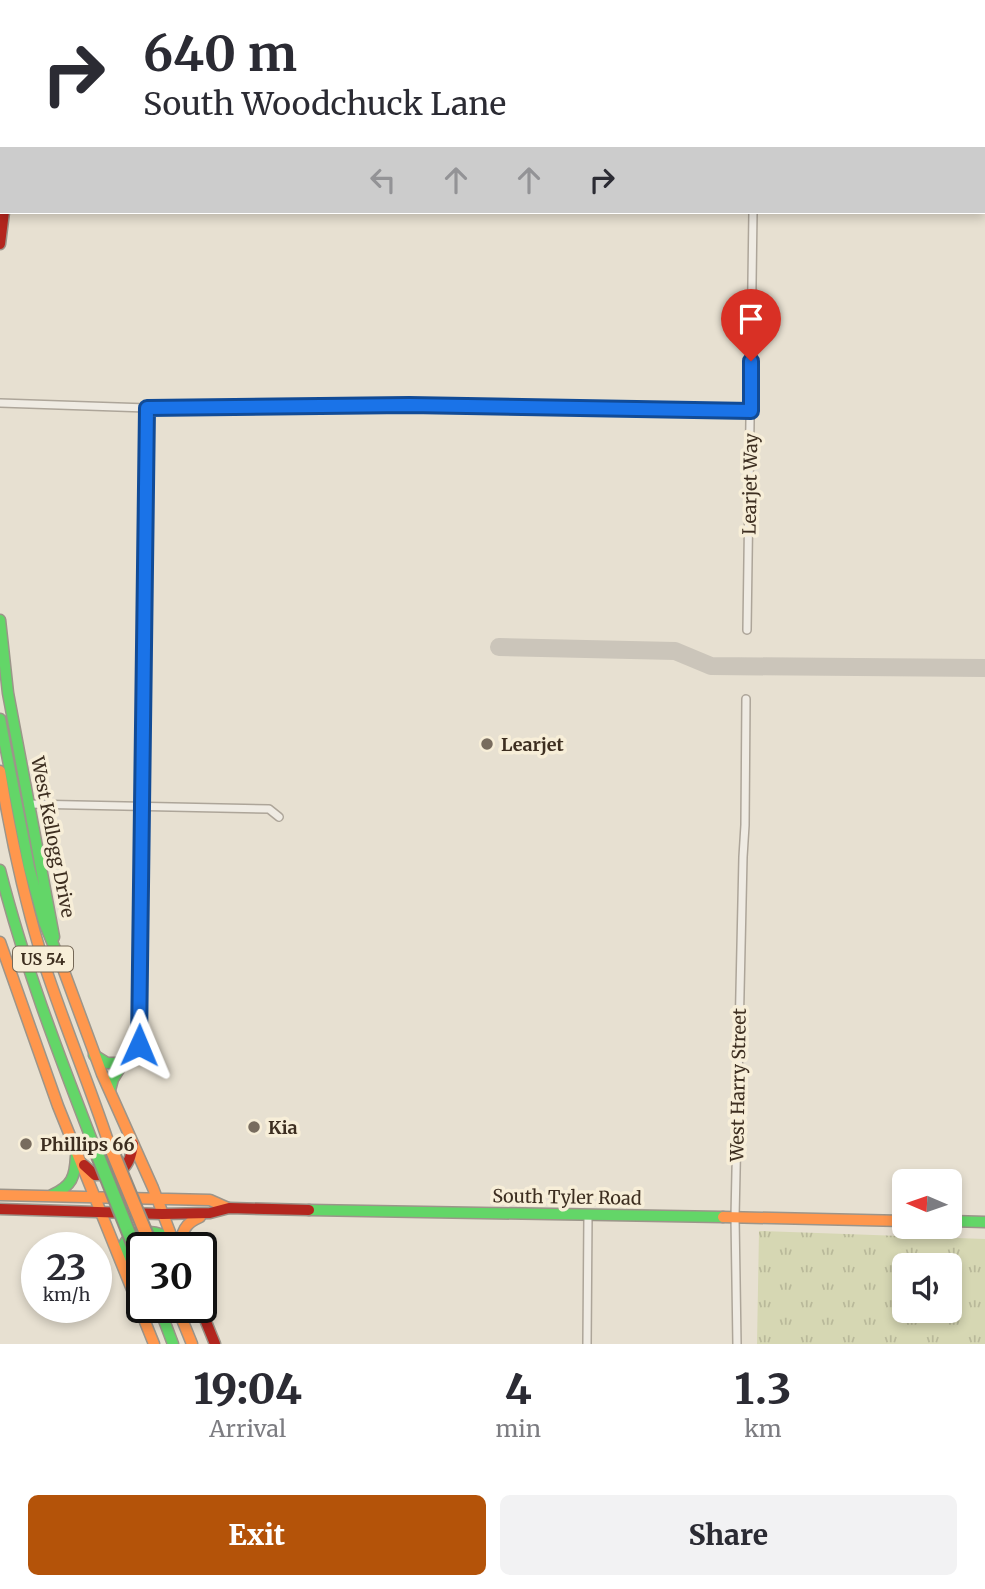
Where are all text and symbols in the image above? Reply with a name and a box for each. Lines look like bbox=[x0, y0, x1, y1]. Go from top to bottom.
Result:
text: 640 m bbox=[143, 23, 297, 84]
icon: right bbox=[28, 28, 119, 119]
text: South Woodchuck Lane bbox=[143, 84, 506, 124]
icon: left bbox=[364, 161, 402, 199]
icon: ahead bbox=[437, 161, 475, 199]
icon: ahead bbox=[510, 161, 548, 199]
icon: right bbox=[583, 161, 621, 199]
pin bbox=[721, 289, 781, 361]
icon: arrive bbox=[732, 300, 770, 338]
street label: Learjet Way bbox=[738, 432, 762, 535]
place label: Learjet bbox=[501, 733, 564, 756]
marker: Learjet bbox=[479, 736, 495, 752]
street label: West Kellogg Drive bbox=[26, 754, 80, 919]
road number: US 54 bbox=[13, 946, 73, 972]
position arrow bbox=[102, 1008, 176, 1082]
street label: West Harry Street bbox=[725, 1008, 751, 1163]
place label: Kia bbox=[268, 1116, 298, 1139]
marker: Kia bbox=[246, 1119, 262, 1135]
place label: Phillips 66 bbox=[40, 1133, 134, 1156]
marker: Phillips 66 bbox=[18, 1136, 34, 1152]
north arrow bbox=[892, 1169, 962, 1239]
map controls bbox=[892, 1169, 962, 1323]
street label: South Tyler Road bbox=[492, 1184, 642, 1210]
speed limit sign: 30 bbox=[126, 1232, 217, 1323]
text: 23 bbox=[47, 1246, 86, 1290]
button: sound bbox=[892, 1253, 962, 1323]
text: km/h bbox=[43, 1283, 90, 1306]
text: 19:04 bbox=[194, 1363, 302, 1415]
text: 4 bbox=[505, 1363, 532, 1415]
text: 1.3 bbox=[735, 1363, 791, 1415]
text: Arrival bbox=[209, 1414, 286, 1443]
text: min bbox=[495, 1414, 541, 1443]
text: km bbox=[744, 1414, 782, 1443]
button: Exit bbox=[28, 1495, 486, 1575]
button: Share bbox=[500, 1495, 957, 1575]

